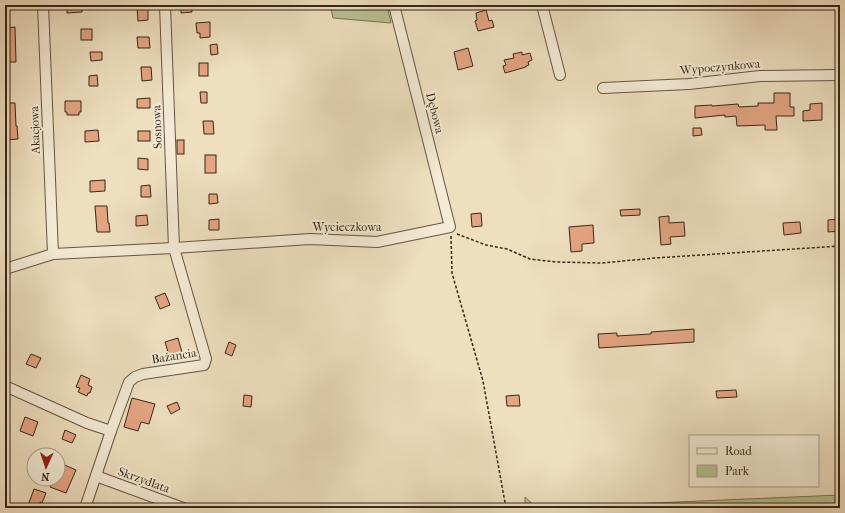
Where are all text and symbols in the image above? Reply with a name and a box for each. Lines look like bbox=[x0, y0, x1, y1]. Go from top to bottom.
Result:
street label: Wypoczynkowa bbox=[678, 56, 761, 78]
street label: Dębowa bbox=[423, 91, 447, 135]
street label: Sosnowa bbox=[149, 104, 165, 149]
street label: Akacjowa bbox=[27, 105, 43, 155]
street label: Wycieczkowa bbox=[311, 220, 382, 234]
street label: Bażancia bbox=[150, 345, 198, 366]
legend bbox=[689, 435, 819, 487]
text: Road bbox=[725, 444, 752, 458]
north arrow bbox=[26, 447, 66, 487]
street label: Skrzydlata bbox=[116, 464, 172, 496]
text: Park bbox=[725, 464, 750, 478]
text: N bbox=[40, 470, 50, 483]

